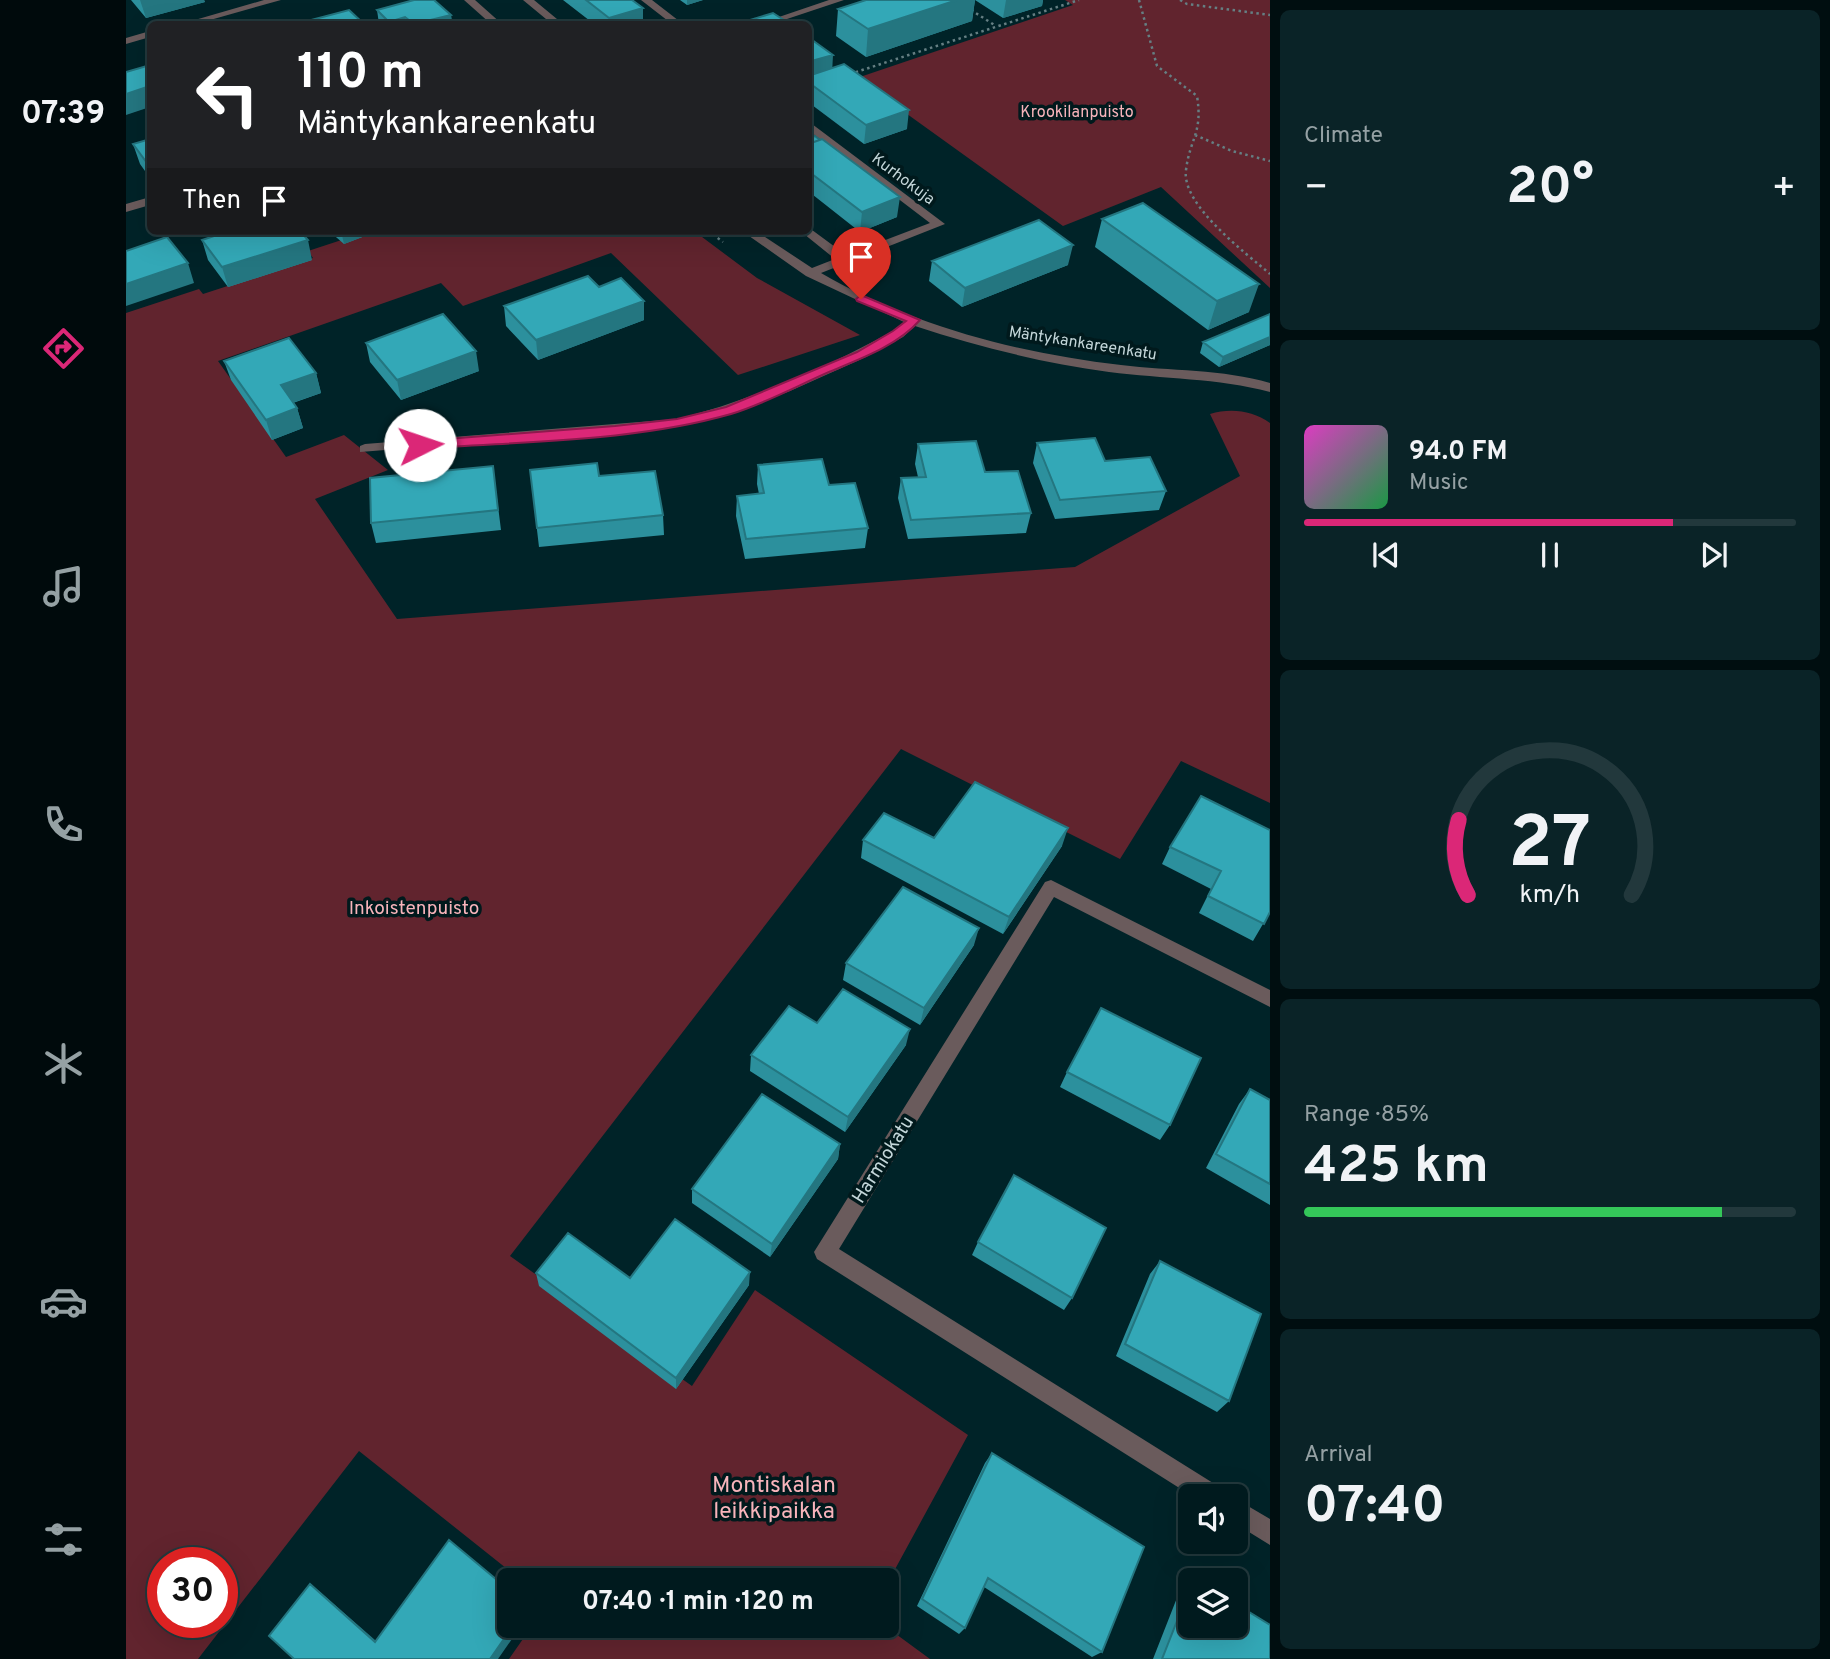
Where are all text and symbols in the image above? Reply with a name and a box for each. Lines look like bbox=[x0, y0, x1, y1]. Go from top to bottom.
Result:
text: 110 m bbox=[297, 44, 424, 106]
icon: left bbox=[182, 49, 273, 140]
text: 07:39 bbox=[21, 95, 105, 135]
park label: Krookilanpuisto bbox=[1020, 103, 1134, 123]
text: Mäntykankareenkatu bbox=[297, 105, 596, 145]
text: Climate bbox=[1304, 122, 1383, 151]
street label: Kurhokuja bbox=[867, 149, 938, 210]
text: 20° bbox=[1506, 156, 1594, 222]
text: − bbox=[1304, 165, 1329, 214]
text: + bbox=[1771, 165, 1796, 214]
icon: arrive bbox=[255, 182, 293, 220]
text: Then bbox=[182, 185, 241, 218]
pin bbox=[831, 227, 891, 299]
icon: arrive bbox=[842, 238, 880, 276]
street label: Mäntykankareenkatu bbox=[1007, 322, 1158, 366]
icon: directions bbox=[39, 324, 88, 373]
position arrow bbox=[383, 408, 457, 482]
text: 94.0 FM bbox=[1409, 436, 1508, 469]
text: Music bbox=[1409, 469, 1469, 498]
icon: previous bbox=[1367, 536, 1405, 574]
icon: pause bbox=[1531, 536, 1569, 574]
icon: next bbox=[1695, 536, 1733, 574]
icon: music bbox=[39, 562, 88, 611]
icon: phone bbox=[39, 800, 88, 849]
text: 27 bbox=[1509, 802, 1591, 894]
text: km/h bbox=[1520, 880, 1580, 912]
park label: Inkoistenpuisto bbox=[349, 897, 479, 921]
icon: climate bbox=[39, 1039, 88, 1088]
text: Range · 85% bbox=[1304, 1101, 1429, 1130]
street label: Harmiokatu bbox=[847, 1112, 920, 1208]
text: 425 km bbox=[1304, 1135, 1489, 1201]
icon: car bbox=[39, 1277, 88, 1326]
text: Arrival bbox=[1304, 1441, 1373, 1470]
park label: Montiskalan leikkipaikka bbox=[712, 1472, 836, 1527]
text: 07:40 bbox=[1304, 1475, 1445, 1541]
map controls bbox=[1178, 1484, 1248, 1638]
button: sound bbox=[1178, 1484, 1248, 1554]
icon: filters bbox=[39, 1515, 88, 1564]
speed limit sign: 30 bbox=[147, 1547, 238, 1638]
button: layers bbox=[1178, 1568, 1248, 1638]
text: 07:40 · 1 min · 120 m bbox=[582, 1586, 814, 1619]

